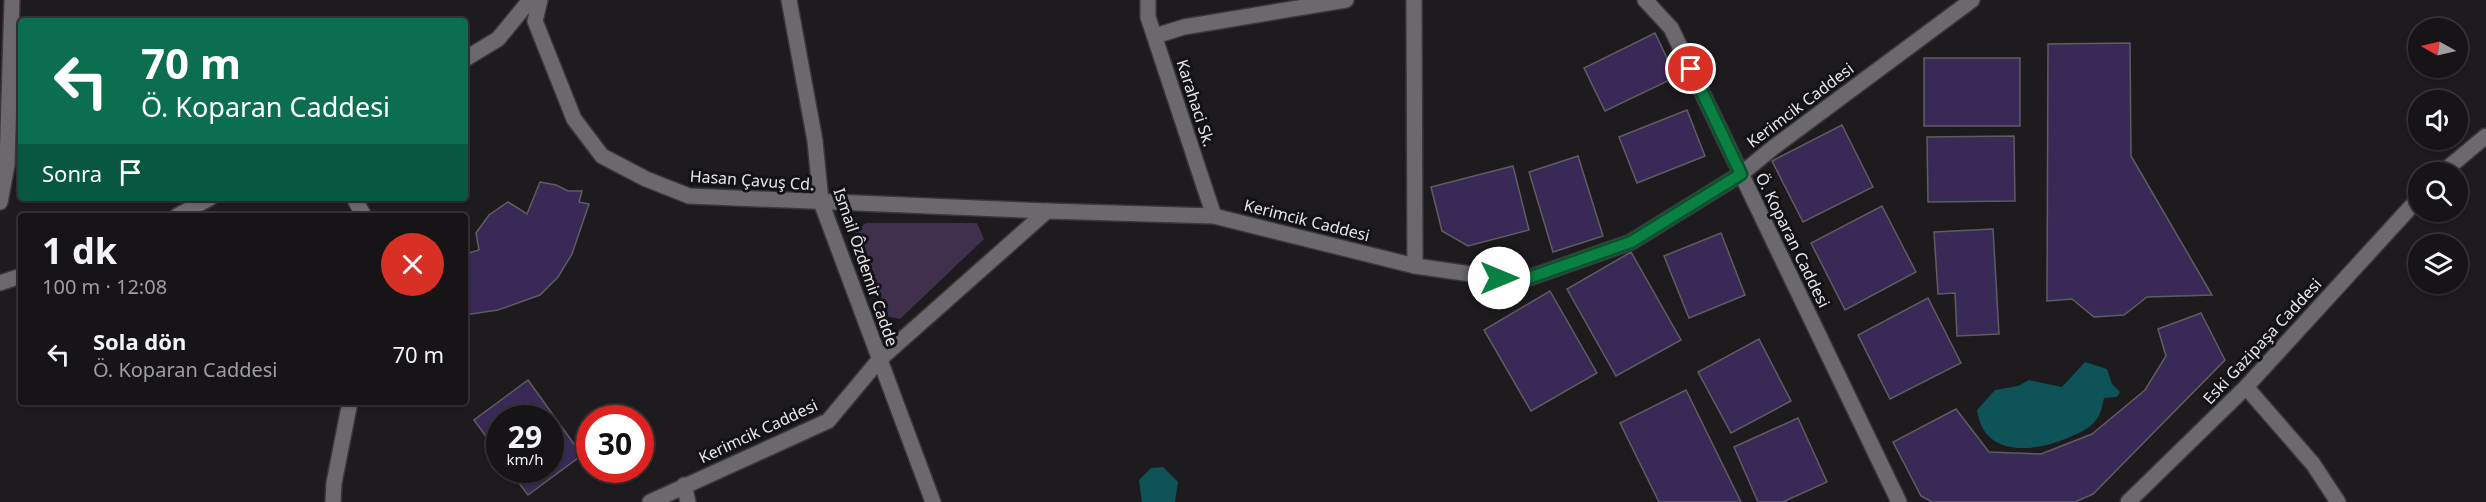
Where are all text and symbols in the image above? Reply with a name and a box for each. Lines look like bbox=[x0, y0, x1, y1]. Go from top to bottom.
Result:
north arrow bbox=[2408, 18, 2468, 78]
map controls bbox=[2408, 18, 2468, 294]
text: 70 m bbox=[141, 34, 241, 91]
icon: left bbox=[42, 42, 120, 120]
pin bbox=[1665, 43, 1716, 94]
icon: arrive bbox=[1674, 52, 1707, 85]
street label: Karahaci Sk. bbox=[1172, 57, 1220, 149]
street label: Kerimcik Caddesi bbox=[1742, 57, 1858, 153]
text: Ö. Koparan Caddesi bbox=[141, 88, 390, 125]
button: sound bbox=[2408, 90, 2468, 150]
icon: arrive bbox=[114, 156, 147, 189]
text: Sonra bbox=[42, 158, 102, 188]
button: search bbox=[2408, 162, 2468, 222]
street label: Hasan Çavuş Cd. bbox=[689, 165, 815, 195]
street label: Ö. Koparan Caddesi bbox=[1751, 169, 1835, 311]
street label: Ismail Ôzdemir Cadde bbox=[829, 185, 903, 349]
street label: Kerimcik Caddesi bbox=[1242, 194, 1372, 246]
text: 1 dk bbox=[42, 226, 117, 275]
button: close bbox=[381, 233, 444, 296]
button: layers bbox=[2408, 234, 2468, 294]
position arrow bbox=[1467, 246, 1531, 310]
text: 100 m · 12:08 bbox=[42, 273, 167, 300]
street label: Eski Gazipaşa Caddesi bbox=[2198, 273, 2326, 409]
text: Sola dön bbox=[93, 326, 186, 356]
icon: left bbox=[42, 338, 75, 371]
text: 70 m bbox=[393, 339, 444, 369]
text: Ö. Koparan Caddesi bbox=[93, 356, 278, 383]
street label: Kerimcik Caddesi bbox=[695, 394, 821, 468]
speed limit sign: 30 bbox=[576, 405, 654, 483]
text: 29 bbox=[508, 416, 542, 457]
text: km/h bbox=[507, 449, 543, 469]

